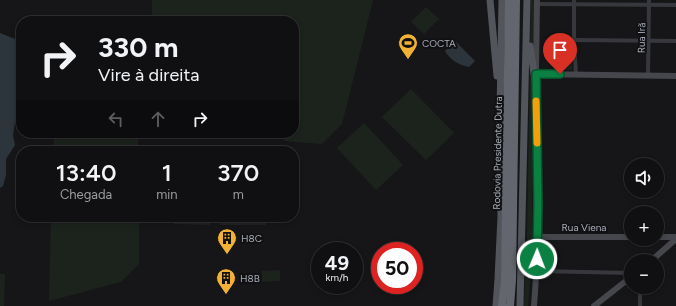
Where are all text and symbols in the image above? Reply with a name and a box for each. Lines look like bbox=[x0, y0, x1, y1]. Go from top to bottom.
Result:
street label: Rua Irã bbox=[635, 23, 648, 53]
text: 330 m bbox=[98, 30, 178, 64]
icon: right bbox=[32, 32, 84, 84]
sports icon: COCTA bbox=[397, 32, 419, 60]
pin bbox=[543, 33, 577, 74]
place label: COCTA bbox=[422, 37, 456, 50]
icon: arrive bbox=[549, 39, 571, 61]
text: Vire à direita bbox=[98, 64, 199, 86]
street label: Rodovia Presidente Dutra bbox=[490, 96, 505, 210]
icon: left bbox=[105, 108, 127, 130]
icon: ahead bbox=[147, 108, 169, 130]
icon: right bbox=[189, 108, 211, 130]
text: 13:40 bbox=[56, 158, 116, 187]
text: 1 bbox=[162, 158, 172, 187]
text: 370 bbox=[217, 158, 259, 187]
map controls bbox=[624, 158, 664, 294]
button: sound bbox=[624, 158, 664, 198]
text: Chegada bbox=[60, 187, 112, 202]
text: min bbox=[156, 187, 178, 202]
text: m bbox=[233, 187, 244, 202]
button: + bbox=[624, 206, 664, 246]
street label: Rua Viena bbox=[562, 221, 606, 234]
building icon: H8C bbox=[216, 227, 238, 255]
place label: H8C bbox=[241, 232, 262, 245]
position arrow bbox=[516, 238, 558, 280]
speed limit sign: 50 bbox=[371, 242, 423, 294]
text: 49 bbox=[325, 251, 349, 275]
button: − bbox=[624, 254, 664, 294]
building icon: H8B bbox=[215, 267, 237, 295]
text: km/h bbox=[326, 271, 348, 284]
place label: H8B bbox=[240, 272, 260, 285]

